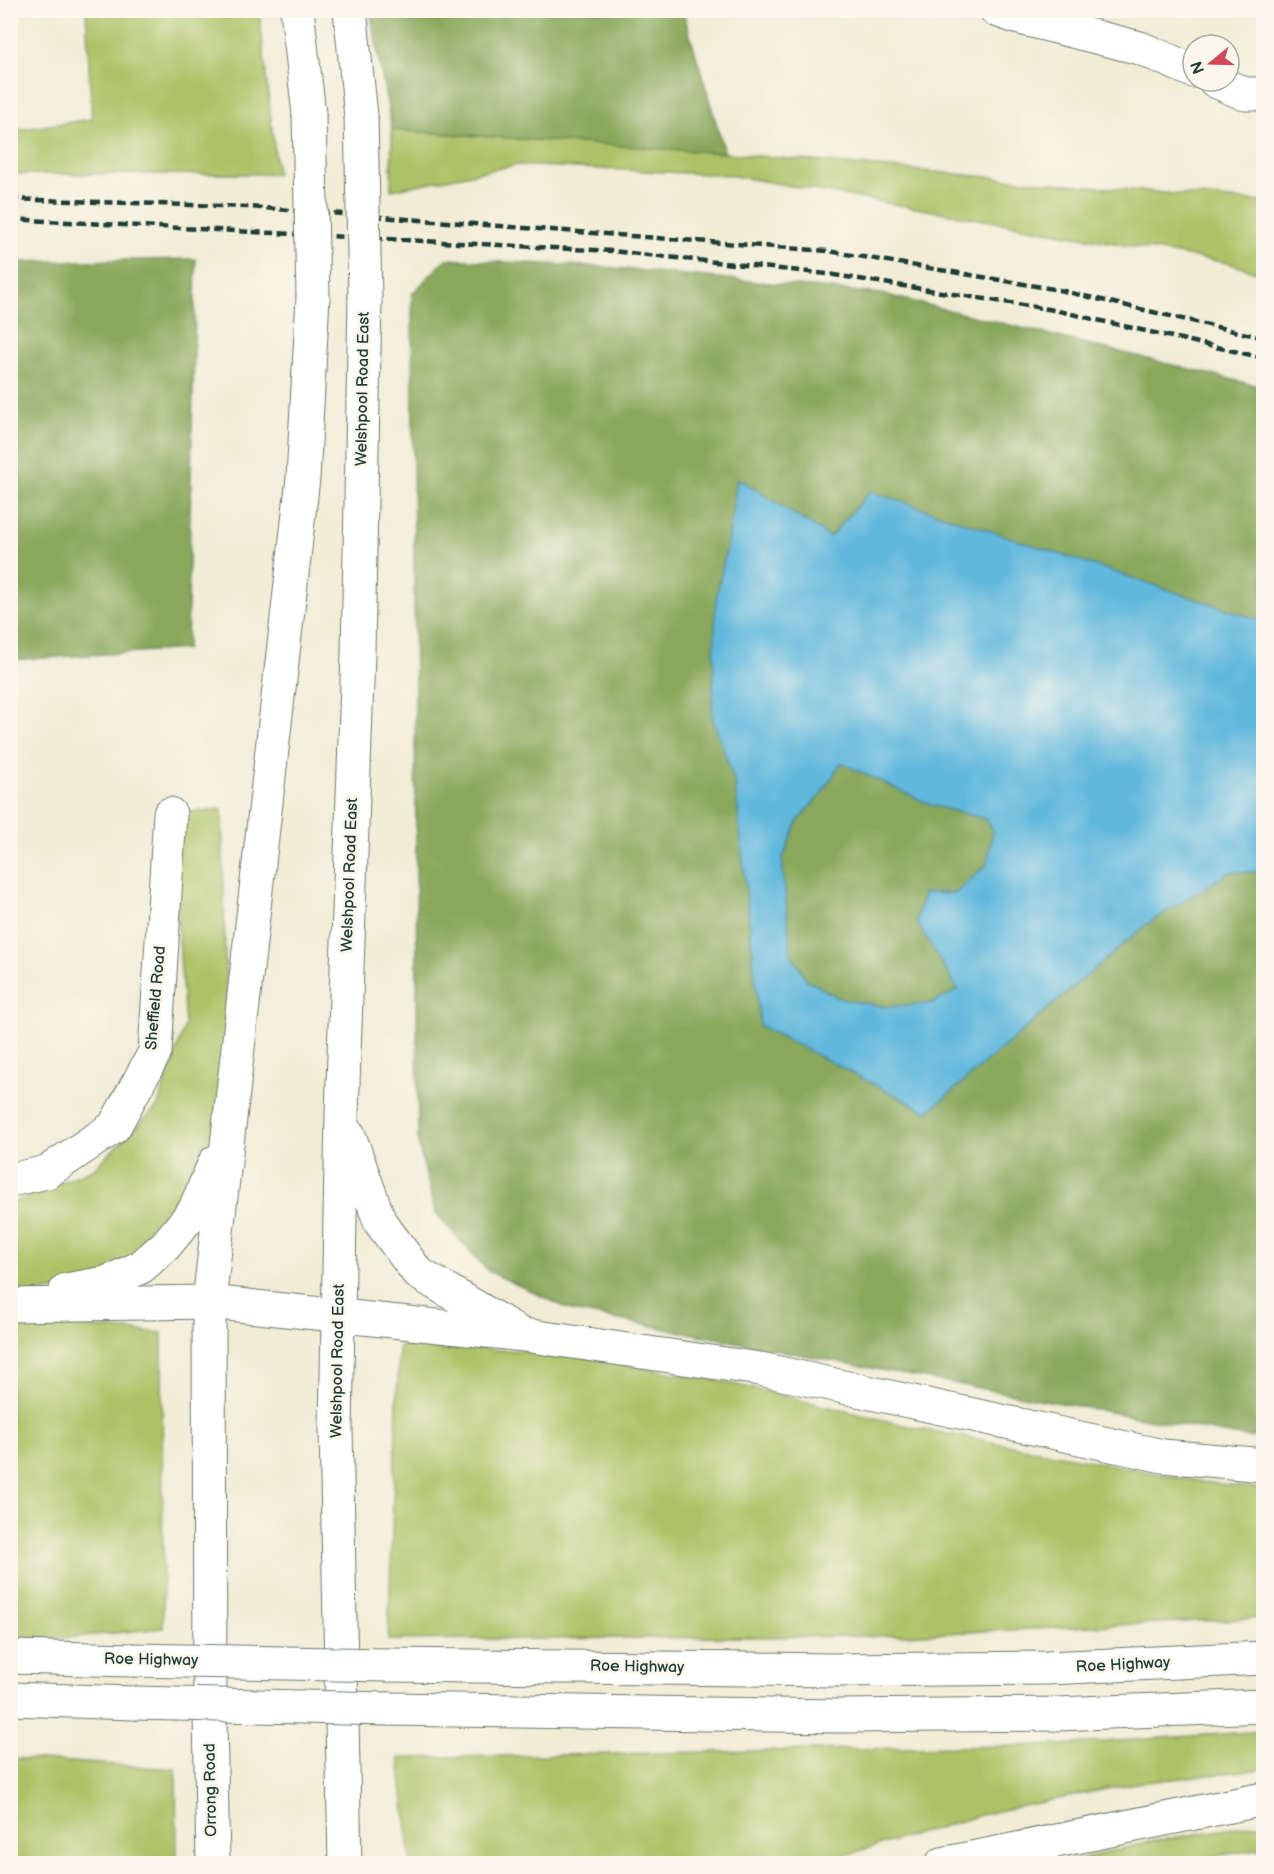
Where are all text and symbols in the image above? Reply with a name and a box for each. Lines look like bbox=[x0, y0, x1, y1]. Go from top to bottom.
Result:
north arrow bbox=[1181, 33, 1241, 93]
text: N bbox=[1187, 59, 1209, 76]
street label: Welshpool Road East bbox=[352, 312, 374, 466]
street label: Welshpool Road East bbox=[338, 797, 362, 952]
street label: Sheffield Road bbox=[142, 945, 170, 1051]
street label: Welshpool Road East bbox=[327, 1284, 349, 1438]
street label: Roe Highway bbox=[104, 1650, 199, 1670]
street label: Roe Highway bbox=[1075, 1653, 1171, 1677]
street label: Roe Highway bbox=[590, 1657, 685, 1677]
street label: Orrong Road bbox=[201, 1743, 221, 1837]

